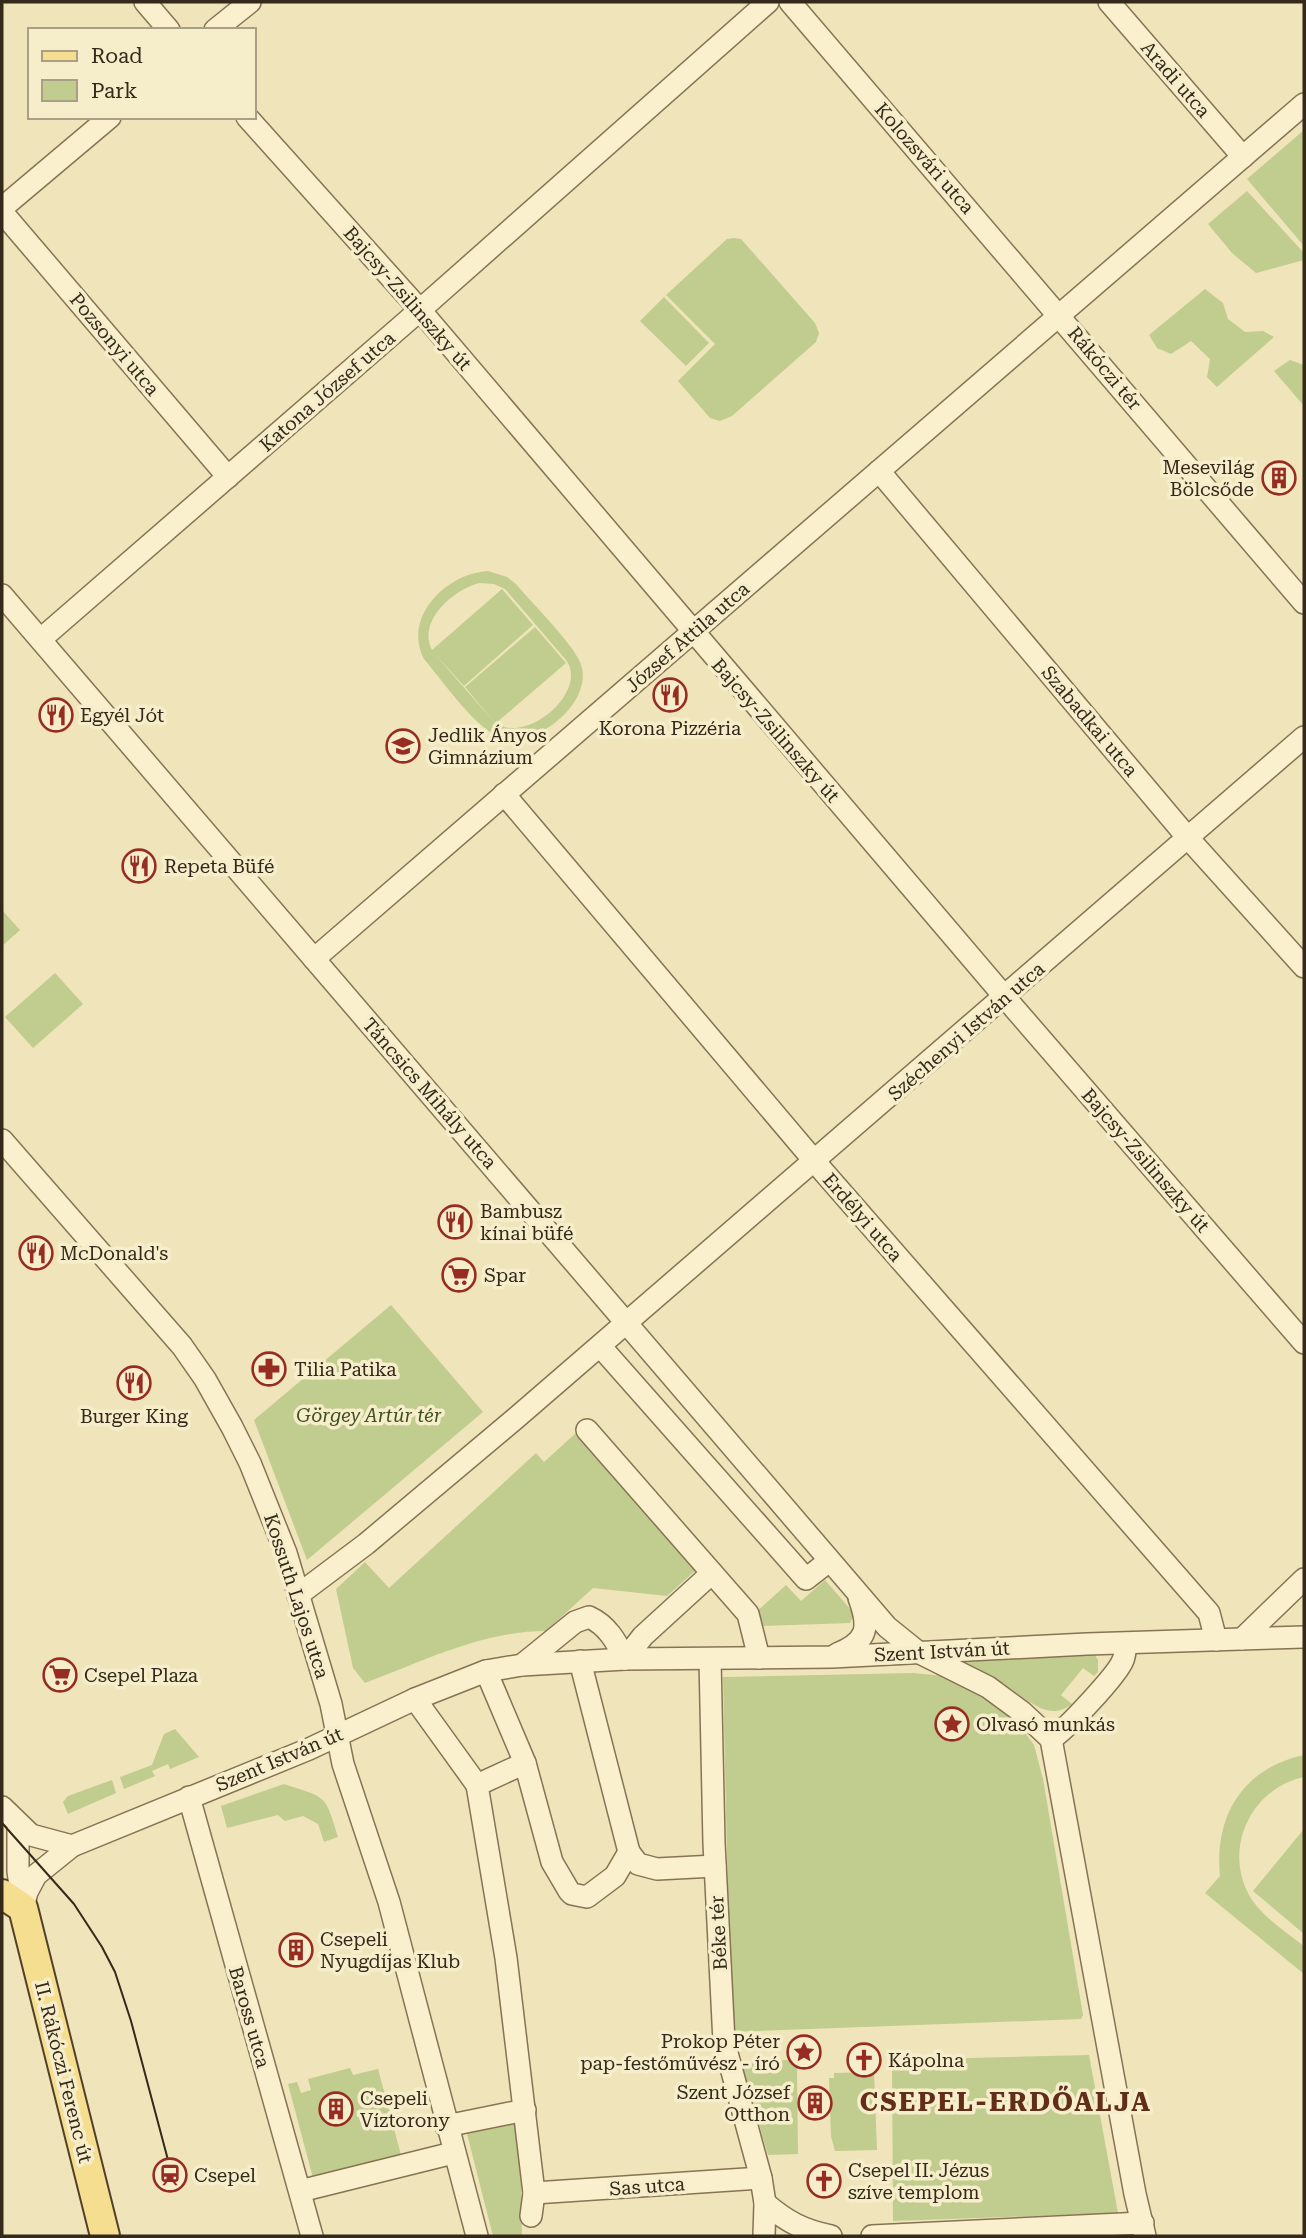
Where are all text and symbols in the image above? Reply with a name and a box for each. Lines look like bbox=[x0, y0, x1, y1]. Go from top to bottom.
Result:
legend bbox=[28, 28, 256, 119]
street label: Aradi utca bbox=[1136, 36, 1216, 123]
text: Road bbox=[91, 44, 143, 68]
text: Park bbox=[91, 79, 137, 103]
street label: Kolozsvári utca bbox=[870, 98, 980, 219]
street label: Bajcsy-Zsilinszky út bbox=[339, 222, 476, 375]
street label: Pozsonyi utca bbox=[65, 288, 165, 401]
street label: Rákóczi tér bbox=[1063, 322, 1146, 415]
street label: Katona József utca bbox=[255, 326, 400, 456]
place label: Mesevilág Bölcsőde bbox=[1162, 456, 1254, 501]
building icon: Mesevilág Bölcsőde bbox=[1260, 459, 1298, 497]
street label: József Attila utca bbox=[621, 577, 755, 697]
street label: Bajcsy-Zsilinszky út bbox=[707, 654, 844, 807]
street label: Szabadkai utca bbox=[1037, 661, 1143, 782]
restaurant icon: Korona Pizzéria bbox=[651, 676, 689, 714]
restaurant icon: Egyél Jót bbox=[37, 696, 75, 734]
place label: Egyél Jót bbox=[80, 704, 164, 727]
place label: Korona Pizzéria bbox=[599, 717, 742, 740]
place label: Jedlik Ányos Gimnázium bbox=[428, 724, 547, 769]
school or university icon: Jedlik Ányos Gimnázium bbox=[384, 727, 422, 765]
restaurant icon: Repeta Büfé bbox=[120, 847, 158, 885]
place label: Repeta Büfé bbox=[164, 855, 274, 878]
street label: Széchenyi István utca bbox=[883, 957, 1050, 1106]
street label: Táncsics Mihály utca bbox=[358, 1013, 502, 1174]
street label: Bajcsy-Zsilinszky út bbox=[1077, 1084, 1214, 1237]
street label: Erdélyi utca bbox=[818, 1168, 908, 1267]
place label: Bambusz kínai büfé bbox=[480, 1200, 573, 1245]
restaurant icon: Bambusz kínai büfé bbox=[436, 1203, 474, 1241]
restaurant icon: McDonald's bbox=[17, 1234, 55, 1272]
place label: McDonald's bbox=[60, 1242, 168, 1265]
supermarket icon: Spar bbox=[440, 1256, 478, 1294]
place label: Spar bbox=[484, 1264, 526, 1287]
pharmacy icon: Tilia Patika bbox=[250, 1350, 288, 1388]
place label: Tilia Patika bbox=[294, 1358, 397, 1381]
restaurant icon: Burger King bbox=[115, 1364, 153, 1402]
park label: Görgey Artúr tér bbox=[296, 1404, 442, 1427]
place label: Burger King bbox=[80, 1405, 188, 1428]
street label: Kossuth Lajos utca bbox=[259, 1511, 334, 1682]
street label: Szent István út bbox=[874, 1636, 1010, 1667]
supermarket icon: Csepel Plaza bbox=[41, 1656, 79, 1694]
place label: Csepel Plaza bbox=[84, 1664, 199, 1687]
place icon: Olvasó munkás bbox=[933, 1705, 971, 1743]
place label: Olvasó munkás bbox=[976, 1713, 1115, 1736]
street label: Szent István út bbox=[212, 1722, 346, 1797]
street label: Béke tér bbox=[705, 1895, 732, 1971]
place label: Csepeli Nyugdíjas Klub bbox=[320, 1928, 460, 1973]
building icon: Csepeli Nyugdíjas Klub bbox=[277, 1931, 315, 1969]
street label: Baross utca bbox=[224, 1964, 275, 2071]
street label: II. Rákóczi Ferenc út bbox=[30, 1979, 97, 2165]
place label: Prokop Péter pap-festőművész - író bbox=[580, 2030, 780, 2075]
place icon: Prokop Péter pap-festőművész - író bbox=[785, 2033, 823, 2071]
church icon: Kápolna bbox=[845, 2041, 883, 2079]
place label: Kápolna bbox=[888, 2049, 965, 2072]
place label: Szent József Otthon bbox=[677, 2081, 791, 2126]
building icon: Szent József Otthon bbox=[796, 2084, 834, 2122]
district label: CSEPEL-ERDŐALJA bbox=[860, 2085, 1152, 2117]
place label: Csepeli Víztorony bbox=[360, 2087, 450, 2132]
building icon: Csepeli Víztorony bbox=[317, 2090, 355, 2128]
station icon: Csepel bbox=[151, 2156, 189, 2194]
place label: Csepel II. Jézus szíve templom bbox=[848, 2159, 989, 2204]
church icon: Csepel II. Jézus szíve templom bbox=[805, 2162, 843, 2200]
place label: Csepel bbox=[194, 2164, 256, 2187]
street label: Sas utca bbox=[608, 2172, 686, 2201]

